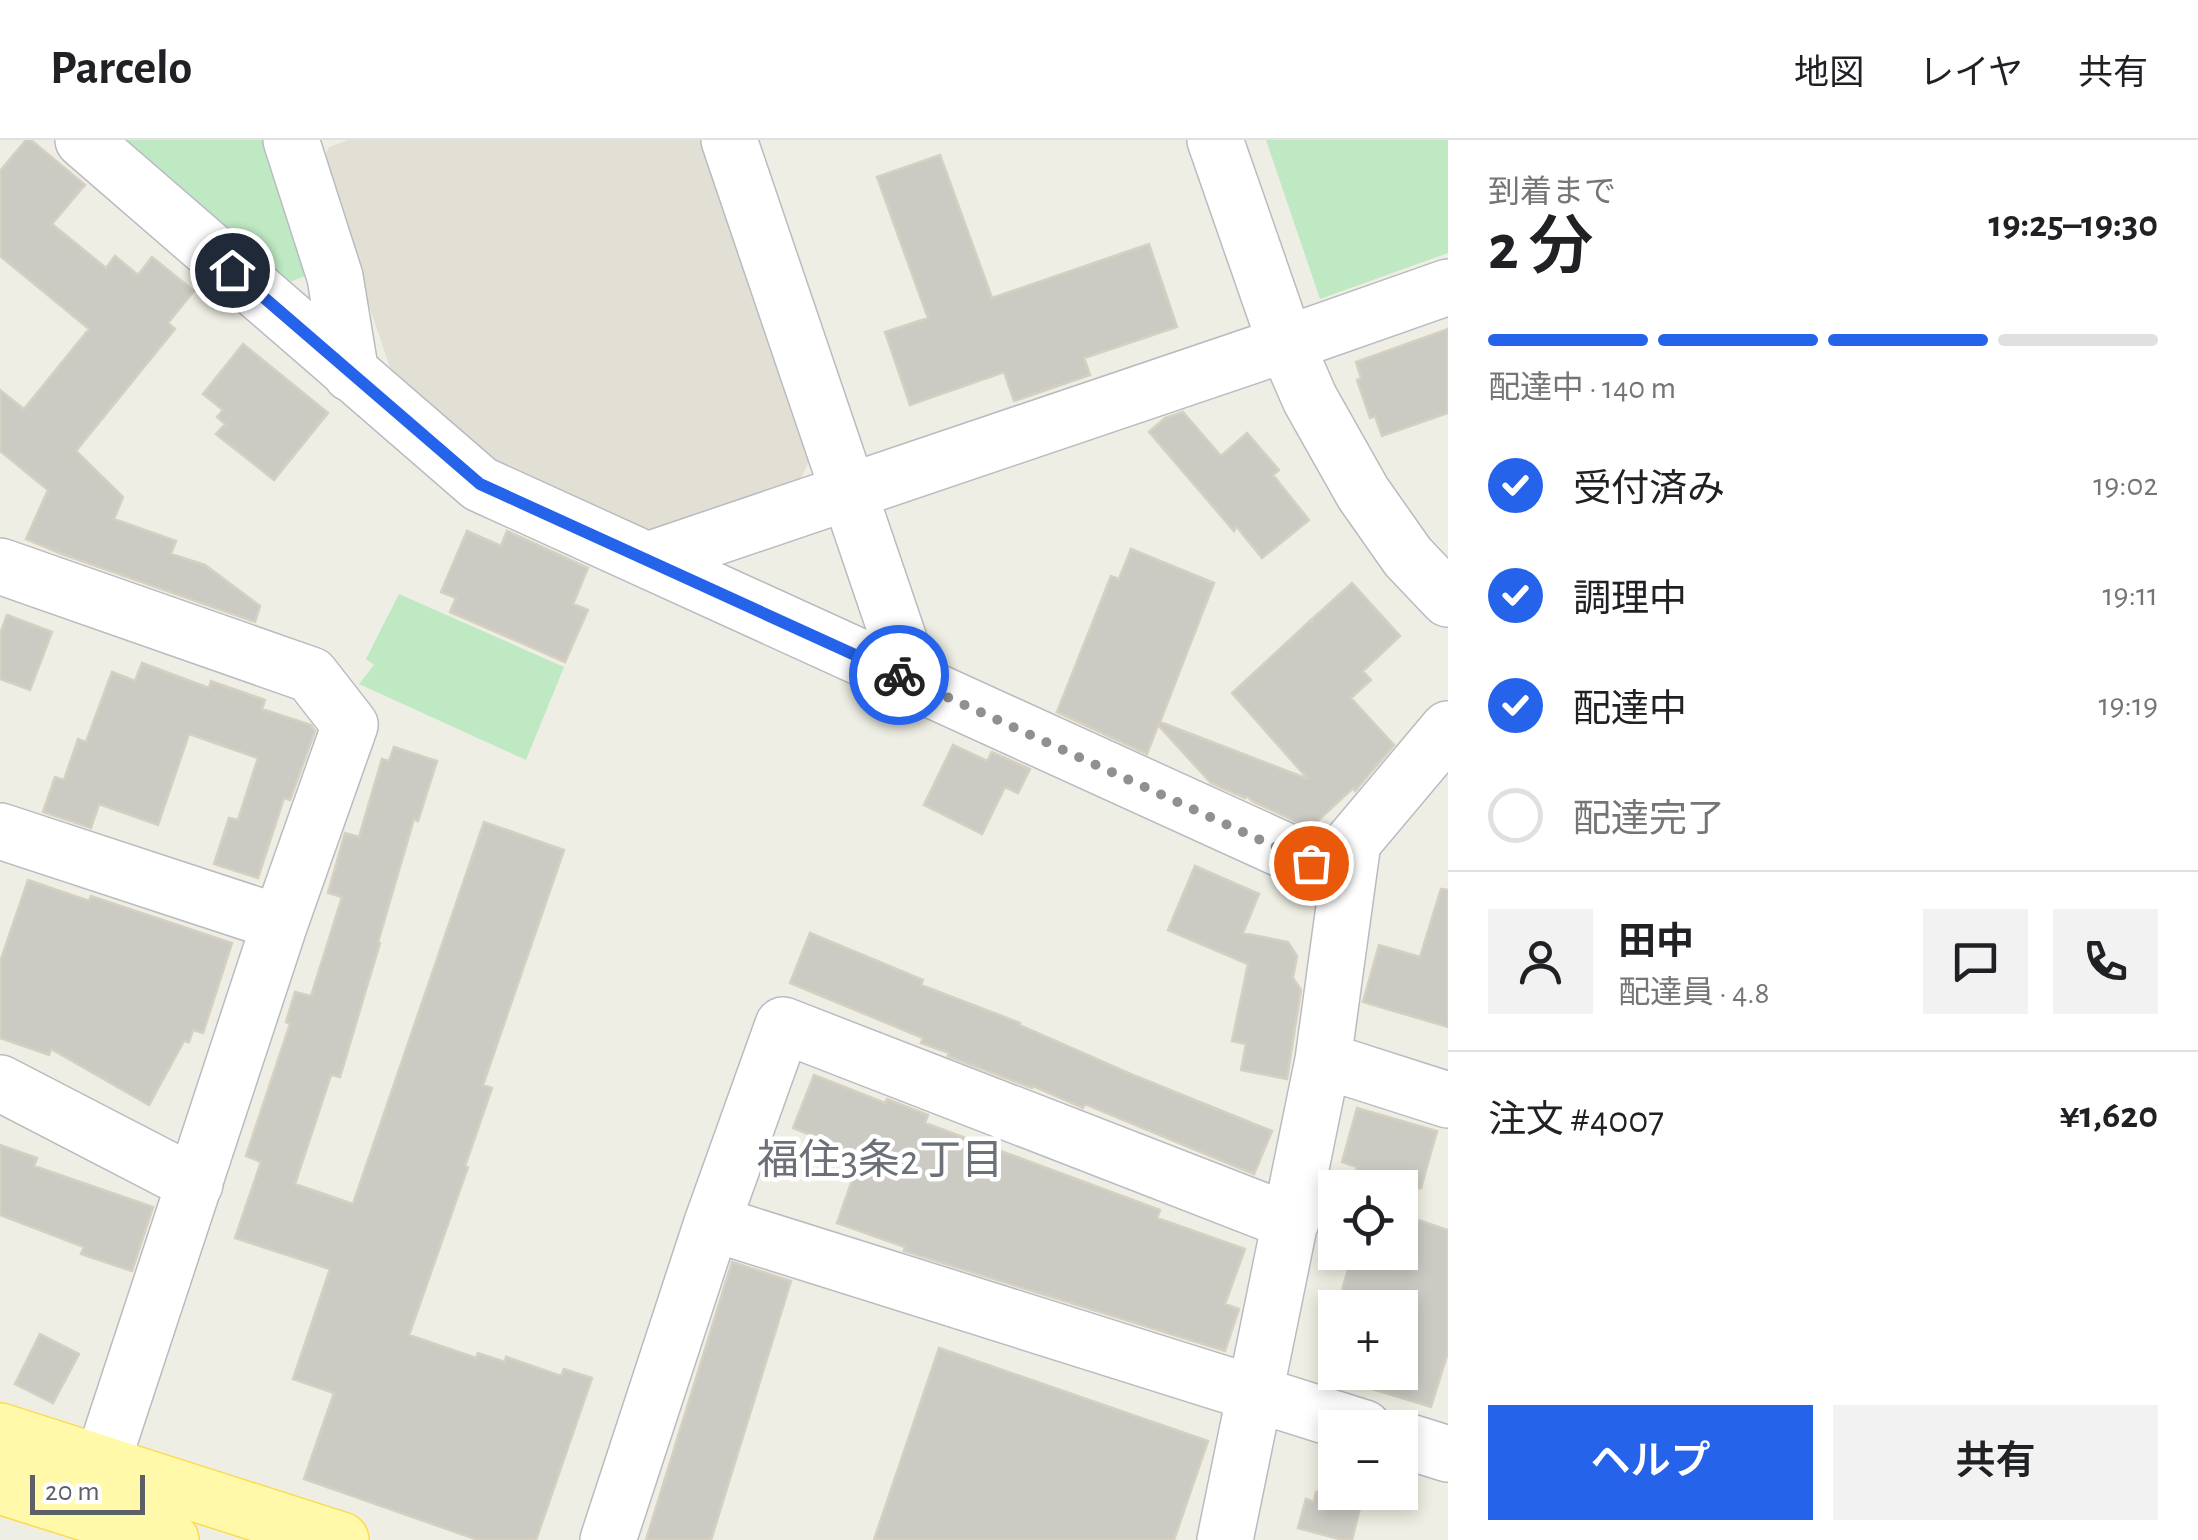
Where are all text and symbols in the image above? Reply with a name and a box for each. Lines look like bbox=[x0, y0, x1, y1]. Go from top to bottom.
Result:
text: Parcelo bbox=[50, 45, 192, 93]
text: 地図 bbox=[1794, 56, 1864, 91]
text: レイヤ bbox=[1919, 56, 2023, 91]
text: 共有 bbox=[2078, 56, 2148, 91]
text: 到着まで bbox=[1488, 176, 1616, 208]
text: 19:25–19:30 bbox=[1989, 206, 2158, 244]
text: 2 分 bbox=[1488, 216, 1593, 281]
pin bbox=[190, 228, 275, 313]
icon: home bbox=[205, 243, 260, 298]
text: 配達中 · 140 m bbox=[1488, 372, 1676, 404]
icon: check bbox=[1488, 458, 1543, 513]
text: 19:02 bbox=[2093, 469, 2158, 501]
text: 受付済み bbox=[1573, 471, 1725, 509]
icon: check bbox=[1488, 568, 1543, 623]
text: 19:11 bbox=[2103, 579, 2158, 611]
text: 調理中 bbox=[1573, 581, 1687, 619]
courier bbox=[849, 625, 949, 725]
icon: bike bbox=[872, 648, 927, 703]
icon: check bbox=[1488, 678, 1543, 733]
text: 19:19 bbox=[2099, 689, 2158, 721]
text: 配達中 bbox=[1573, 691, 1687, 729]
text: 配達完了 bbox=[1573, 801, 1725, 839]
pin bbox=[1269, 821, 1354, 906]
icon: bag bbox=[1284, 836, 1339, 891]
button: person bbox=[1488, 909, 1593, 1014]
button: chat bbox=[1923, 909, 2028, 1014]
button: phone bbox=[2053, 909, 2158, 1014]
text: 田中 bbox=[1618, 924, 1694, 962]
text: 配達員 · 4.8 bbox=[1618, 977, 1770, 1009]
text: ¥1,620 bbox=[2060, 1097, 2158, 1135]
text: 注文 #4007 bbox=[1488, 1102, 1664, 1140]
district label: 福住3条2丁目 bbox=[757, 1138, 1003, 1182]
map controls bbox=[1318, 1170, 1418, 1510]
button: locate bbox=[1318, 1170, 1418, 1270]
button: + bbox=[1318, 1290, 1418, 1390]
button: ヘルプ bbox=[1488, 1405, 1813, 1520]
button: 共有 bbox=[1833, 1405, 2158, 1520]
button: − bbox=[1318, 1410, 1418, 1510]
scale bar bbox=[30, 1470, 145, 1514]
text: 20 m bbox=[45, 1478, 100, 1506]

